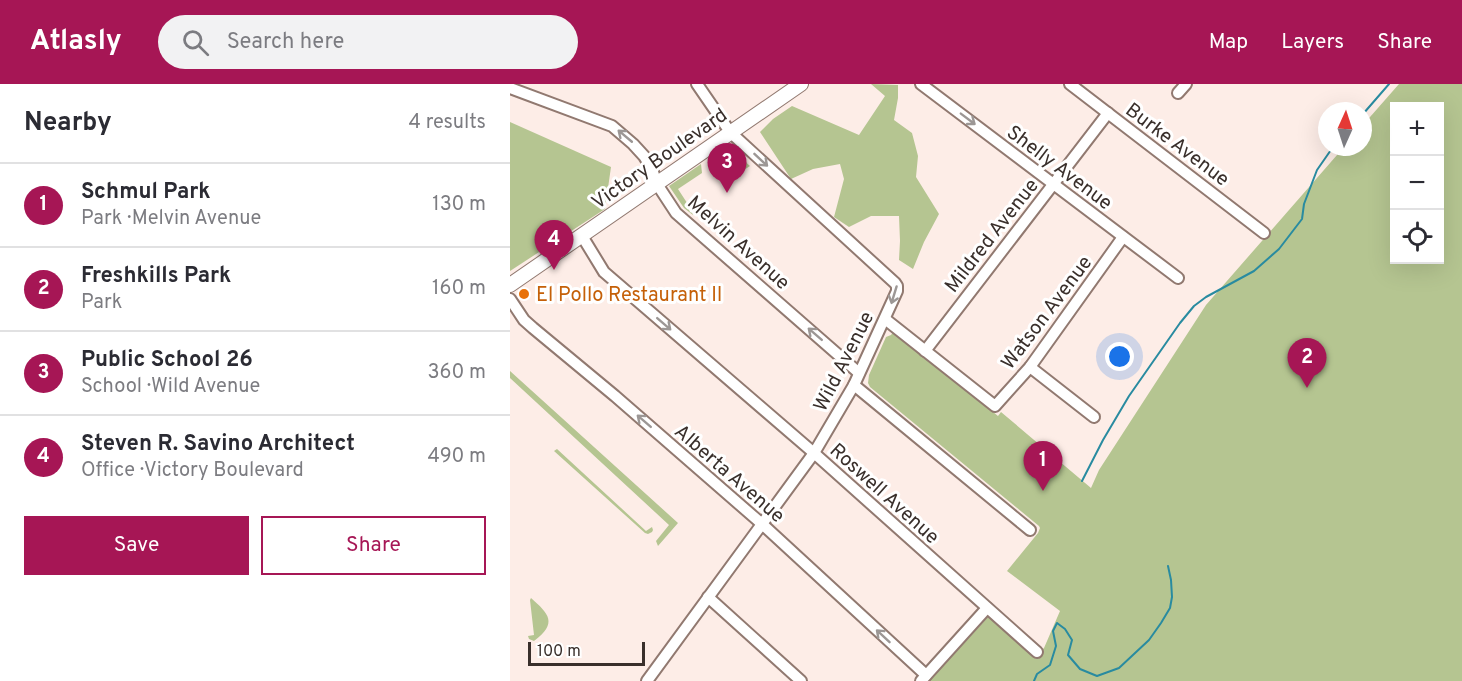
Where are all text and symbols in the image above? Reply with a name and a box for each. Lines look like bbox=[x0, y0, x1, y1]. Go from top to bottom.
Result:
search box bbox=[158, 15, 578, 69]
text: Atlasly bbox=[30, 24, 122, 60]
icon: search bbox=[179, 26, 212, 59]
text: Search here bbox=[227, 29, 344, 56]
text: Map bbox=[1209, 29, 1248, 56]
text: Layers bbox=[1281, 29, 1344, 56]
text: Share bbox=[1377, 29, 1432, 56]
street label: Burke Avenue bbox=[1120, 98, 1234, 193]
north arrow bbox=[1318, 102, 1372, 156]
map controls bbox=[1390, 102, 1444, 264]
button: + bbox=[1390, 102, 1444, 156]
street label: Victory Boulevard bbox=[587, 103, 733, 216]
text: Nearby bbox=[24, 107, 112, 140]
text: 4 results bbox=[409, 110, 486, 136]
one-way arrow bbox=[960, 113, 976, 126]
street label: Shelly Avenue bbox=[1001, 120, 1117, 217]
one-way arrow bbox=[617, 130, 633, 143]
pin: 3 bbox=[708, 144, 746, 193]
one-way arrow bbox=[754, 153, 769, 167]
button: − bbox=[1390, 156, 1444, 210]
street label: Mildred Avenue bbox=[940, 174, 1045, 299]
text: Schmul Park bbox=[81, 179, 211, 206]
street label: Melvin Avenue bbox=[681, 191, 794, 296]
text: 1 bbox=[40, 192, 48, 218]
text: 130 m bbox=[432, 192, 486, 218]
text: Park · Melvin Avenue bbox=[81, 206, 261, 232]
button: locate bbox=[1390, 210, 1444, 264]
pin: 4 bbox=[534, 220, 573, 270]
street label: Watson Avenue bbox=[996, 251, 1099, 375]
text: Freshkills Park bbox=[81, 263, 231, 290]
text: 2 bbox=[37, 276, 50, 302]
text: 160 m bbox=[432, 276, 486, 302]
place label: El Pollo Restaurant II bbox=[536, 283, 723, 309]
one-way arrow bbox=[888, 285, 899, 304]
marker: El Pollo Restaurant II bbox=[517, 287, 531, 301]
text: Park bbox=[81, 290, 122, 316]
street label: Wild Avenue bbox=[808, 307, 881, 416]
one-way arrow bbox=[656, 317, 671, 331]
one-way arrow bbox=[807, 328, 823, 341]
pin: 2 bbox=[1288, 338, 1326, 388]
your location bbox=[1105, 342, 1134, 371]
text: Public School 26 bbox=[81, 347, 253, 374]
text: 3 bbox=[38, 360, 50, 386]
text: 360 m bbox=[428, 360, 486, 386]
text: School · Wild Avenue bbox=[81, 374, 260, 400]
one-way arrow bbox=[637, 414, 652, 428]
street label: Alberta Avenue bbox=[668, 419, 789, 530]
text: Steven R. Savino Architect bbox=[81, 431, 355, 458]
street label: Roswell Avenue bbox=[823, 438, 944, 551]
pin: 1 bbox=[1024, 442, 1062, 491]
text: 4 bbox=[37, 444, 50, 470]
text: 490 m bbox=[428, 444, 486, 470]
text: Office · Victory Boulevard bbox=[81, 458, 304, 484]
button: Save bbox=[24, 516, 249, 575]
button: Share bbox=[261, 516, 486, 575]
one-way arrow bbox=[876, 629, 891, 643]
scale bar bbox=[528, 639, 645, 666]
text: 100 m bbox=[537, 642, 581, 662]

